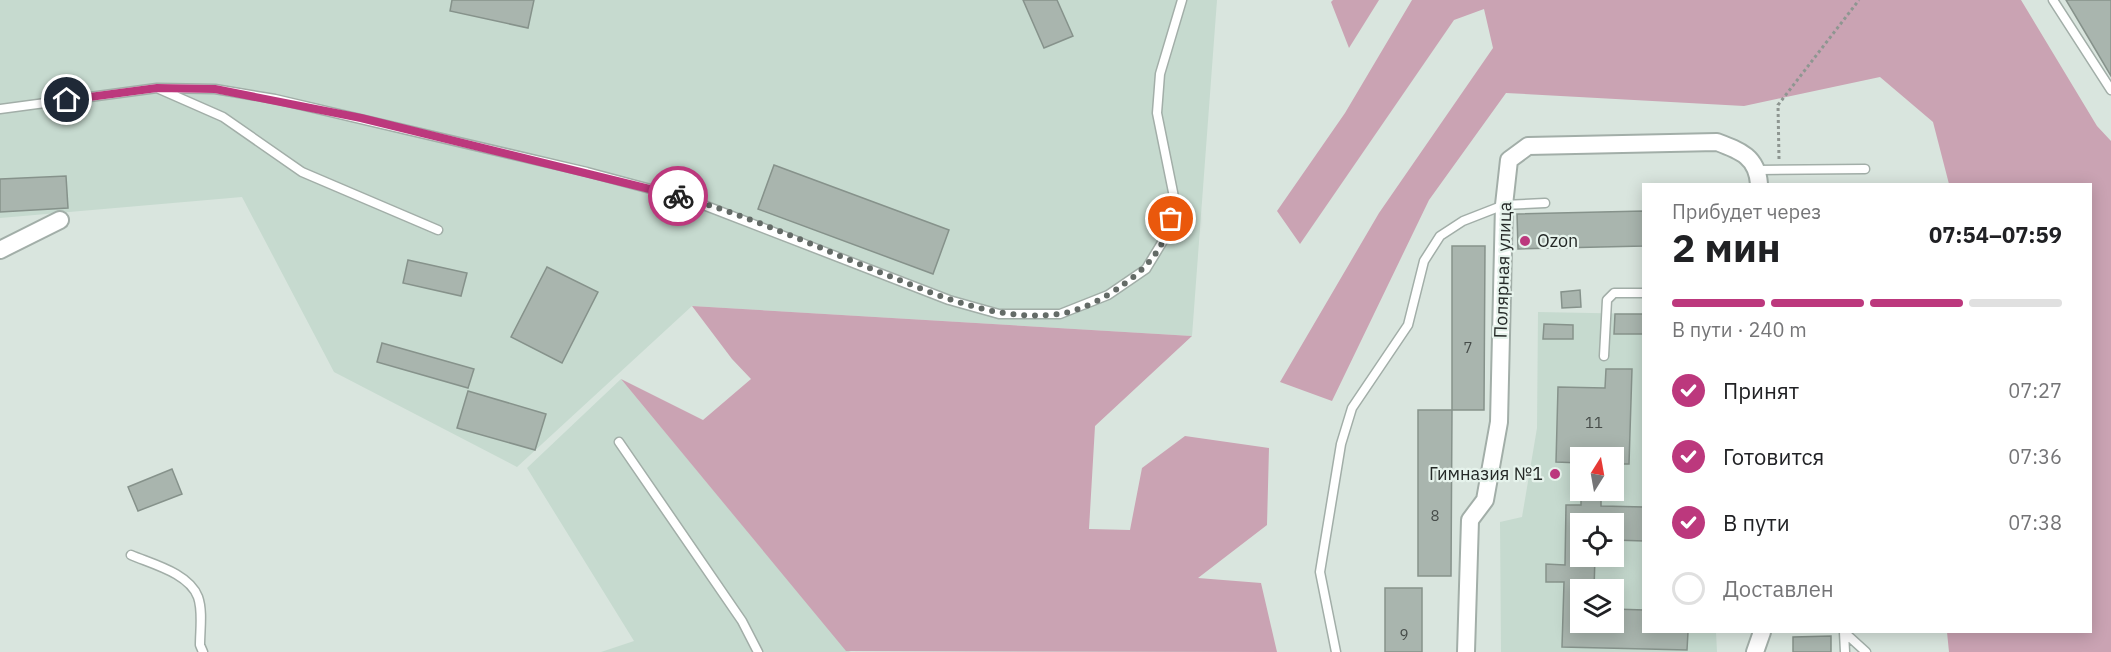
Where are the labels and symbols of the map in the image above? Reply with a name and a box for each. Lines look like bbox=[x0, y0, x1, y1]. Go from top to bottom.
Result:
pin bbox=[41, 74, 92, 125]
courier bbox=[648, 166, 708, 226]
pin bbox=[1145, 193, 1196, 244]
street label: Полярная улица bbox=[1489, 201, 1516, 339]
place label: Ozon bbox=[1537, 229, 1578, 252]
marker: Ozon bbox=[1518, 234, 1532, 248]
house number: 7 bbox=[1463, 338, 1473, 357]
house number: 11 bbox=[1585, 413, 1603, 432]
north arrow bbox=[1570, 447, 1624, 501]
place label: Гимназия №1 bbox=[1429, 462, 1543, 485]
marker: Гимназия №1 bbox=[1548, 467, 1562, 481]
house number: 8 bbox=[1430, 506, 1440, 525]
house number: 9 bbox=[1399, 625, 1409, 644]

